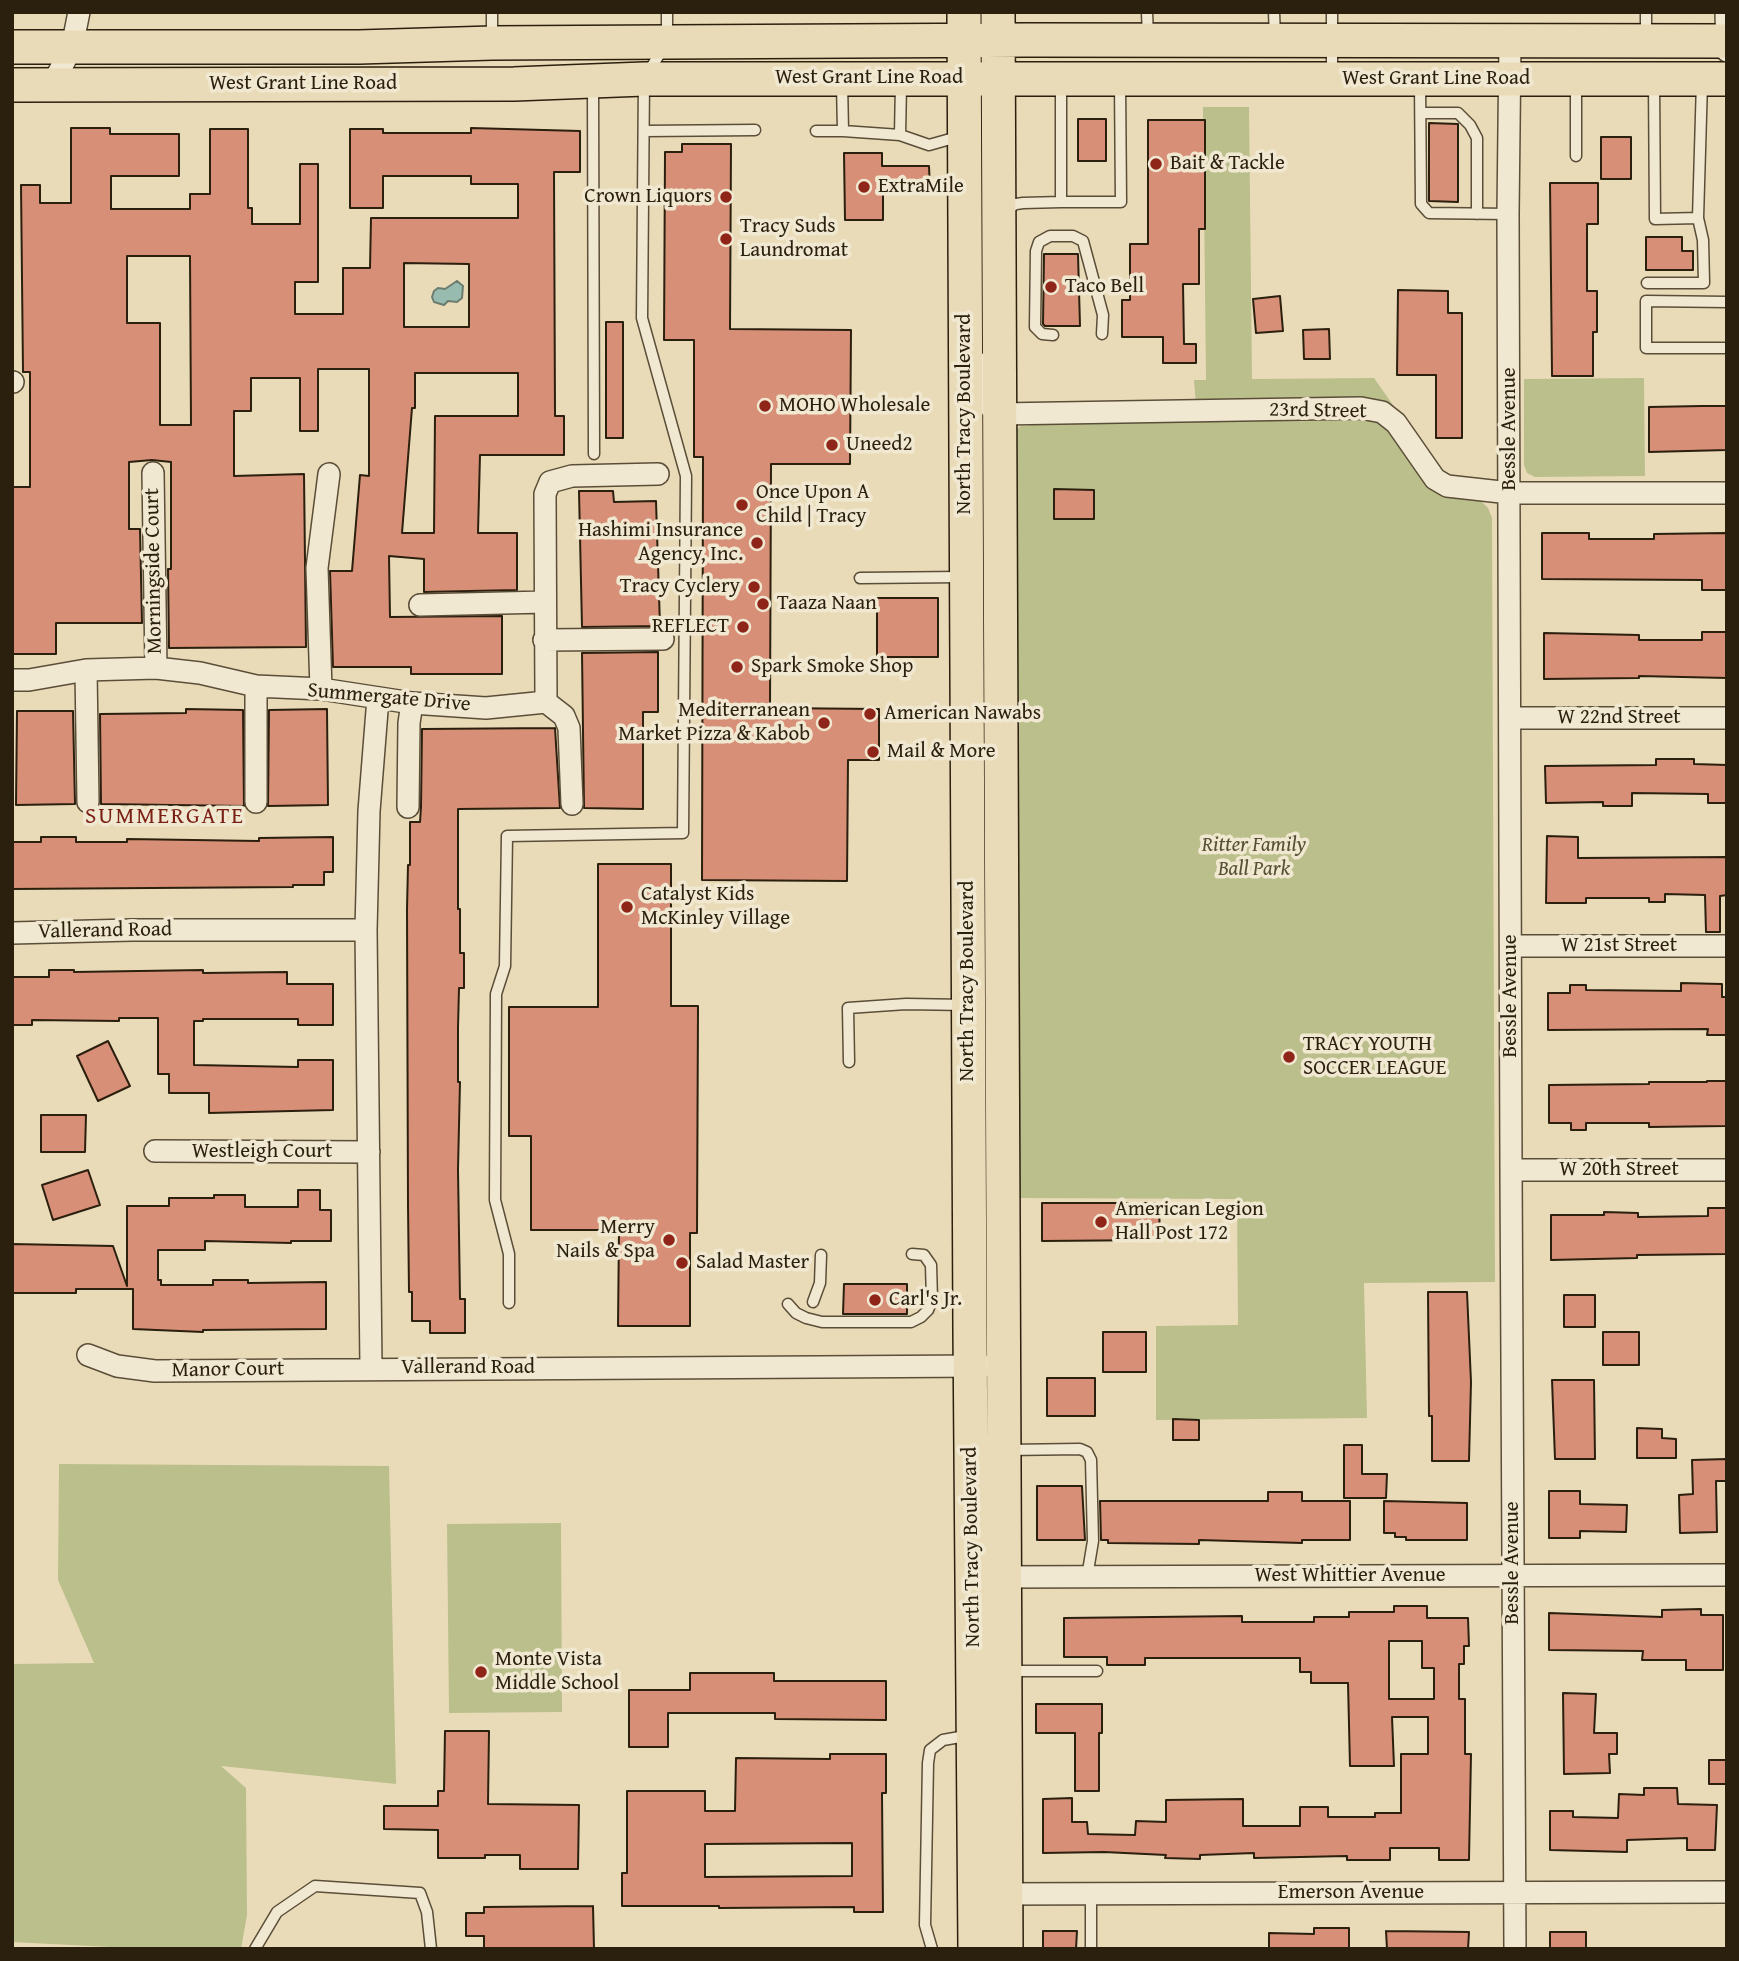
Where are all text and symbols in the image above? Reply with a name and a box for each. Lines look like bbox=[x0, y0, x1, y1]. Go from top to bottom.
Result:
street label: West Grant Line Road bbox=[775, 65, 963, 91]
street label: West Grant Line Road bbox=[1342, 66, 1530, 92]
street label: West Grant Line Road bbox=[209, 71, 397, 97]
place label: Bait & Tackle bbox=[1170, 151, 1285, 177]
marker: Bait & Tackle bbox=[1148, 156, 1164, 172]
place label: ExtraMile bbox=[878, 174, 964, 200]
marker: ExtraMile bbox=[856, 179, 872, 195]
place label: Crown Liquors bbox=[584, 184, 712, 210]
marker: Crown Liquors bbox=[718, 189, 734, 205]
place label: Tracy Suds Laundromat bbox=[740, 214, 848, 264]
marker: Tracy Suds Laundromat bbox=[718, 231, 734, 247]
place label: Taco Bell bbox=[1065, 274, 1144, 300]
marker: Taco Bell bbox=[1043, 279, 1059, 295]
street label: North Tracy Boulevard bbox=[952, 314, 978, 514]
street label: Bessle Avenue bbox=[1497, 367, 1523, 491]
place label: MOHO Wholesale bbox=[779, 393, 930, 419]
marker: MOHO Wholesale bbox=[757, 398, 773, 414]
street label: 23rd Street bbox=[1269, 398, 1367, 424]
place label: Uneed2 bbox=[846, 432, 913, 458]
marker: Uneed2 bbox=[824, 437, 840, 453]
place label: Once Upon A Child | Tracy bbox=[756, 480, 869, 530]
street label: Morningside Court bbox=[140, 488, 168, 654]
marker: Once Upon A Child | Tracy bbox=[734, 497, 750, 513]
place label: Hashimi Insurance Agency, Inc. bbox=[578, 518, 743, 568]
marker: Hashimi Insurance Agency, Inc. bbox=[749, 535, 765, 551]
place label: Tracy Cyclery bbox=[620, 574, 740, 600]
marker: Tracy Cyclery bbox=[746, 579, 762, 595]
place label: Taaza Naan bbox=[777, 591, 877, 617]
marker: Taaza Naan bbox=[755, 596, 771, 612]
place label: REFLECT bbox=[652, 614, 729, 640]
marker: REFLECT bbox=[735, 619, 751, 635]
place label: Spark Smoke Shop bbox=[751, 654, 913, 680]
marker: Spark Smoke Shop bbox=[729, 659, 745, 675]
street label: Summergate Drive bbox=[306, 678, 472, 718]
place label: Mediterranean Market Pizza & Kabob bbox=[618, 698, 810, 748]
place label: American Nawabs bbox=[884, 701, 1041, 727]
street label: W 22nd Street bbox=[1557, 705, 1681, 731]
marker: American Nawabs bbox=[862, 706, 878, 722]
marker: Mediterranean Market Pizza & Kabob bbox=[816, 715, 832, 731]
place label: Mail & More bbox=[887, 739, 995, 765]
marker: Mail & More bbox=[865, 744, 881, 760]
district label: SUMMERGATE bbox=[86, 803, 244, 831]
park label: Ritter Family Ball Park bbox=[1202, 833, 1306, 883]
street label: North Tracy Boulevard bbox=[955, 881, 981, 1081]
place label: Catalyst Kids McKinley Village bbox=[641, 882, 790, 932]
marker: Catalyst Kids McKinley Village bbox=[619, 899, 635, 915]
street label: Vallerand Road bbox=[38, 917, 172, 945]
street label: W 21st Street bbox=[1561, 933, 1677, 959]
street label: Bessle Avenue bbox=[1498, 934, 1524, 1058]
place label: TRACY YOUTH SOCCER LEAGUE bbox=[1303, 1032, 1446, 1082]
marker: TRACY YOUTH SOCCER LEAGUE bbox=[1281, 1049, 1297, 1065]
street label: Westleigh Court bbox=[192, 1139, 332, 1165]
street label: W 20th Street bbox=[1559, 1157, 1679, 1183]
place label: American Legion Hall Post 172 bbox=[1115, 1197, 1264, 1247]
marker: American Legion Hall Post 172 bbox=[1093, 1214, 1109, 1230]
place label: Merry Nails & Spa bbox=[556, 1215, 655, 1265]
marker: Merry Nails & Spa bbox=[661, 1232, 677, 1248]
place label: Salad Master bbox=[696, 1250, 809, 1276]
marker: Salad Master bbox=[674, 1255, 690, 1271]
place label: Carl's Jr. bbox=[889, 1287, 962, 1313]
marker: Carl's Jr. bbox=[867, 1292, 883, 1308]
street label: Vallerand Road bbox=[401, 1355, 535, 1381]
street label: Manor Court bbox=[172, 1356, 284, 1384]
street label: North Tracy Boulevard bbox=[958, 1446, 986, 1648]
street label: Bessle Avenue bbox=[1500, 1501, 1526, 1625]
street label: West Whittier Avenue bbox=[1254, 1563, 1446, 1589]
place label: Monte Vista Middle School bbox=[495, 1647, 619, 1697]
marker: Monte Vista Middle School bbox=[473, 1664, 489, 1680]
street label: Emerson Avenue bbox=[1278, 1880, 1424, 1906]

